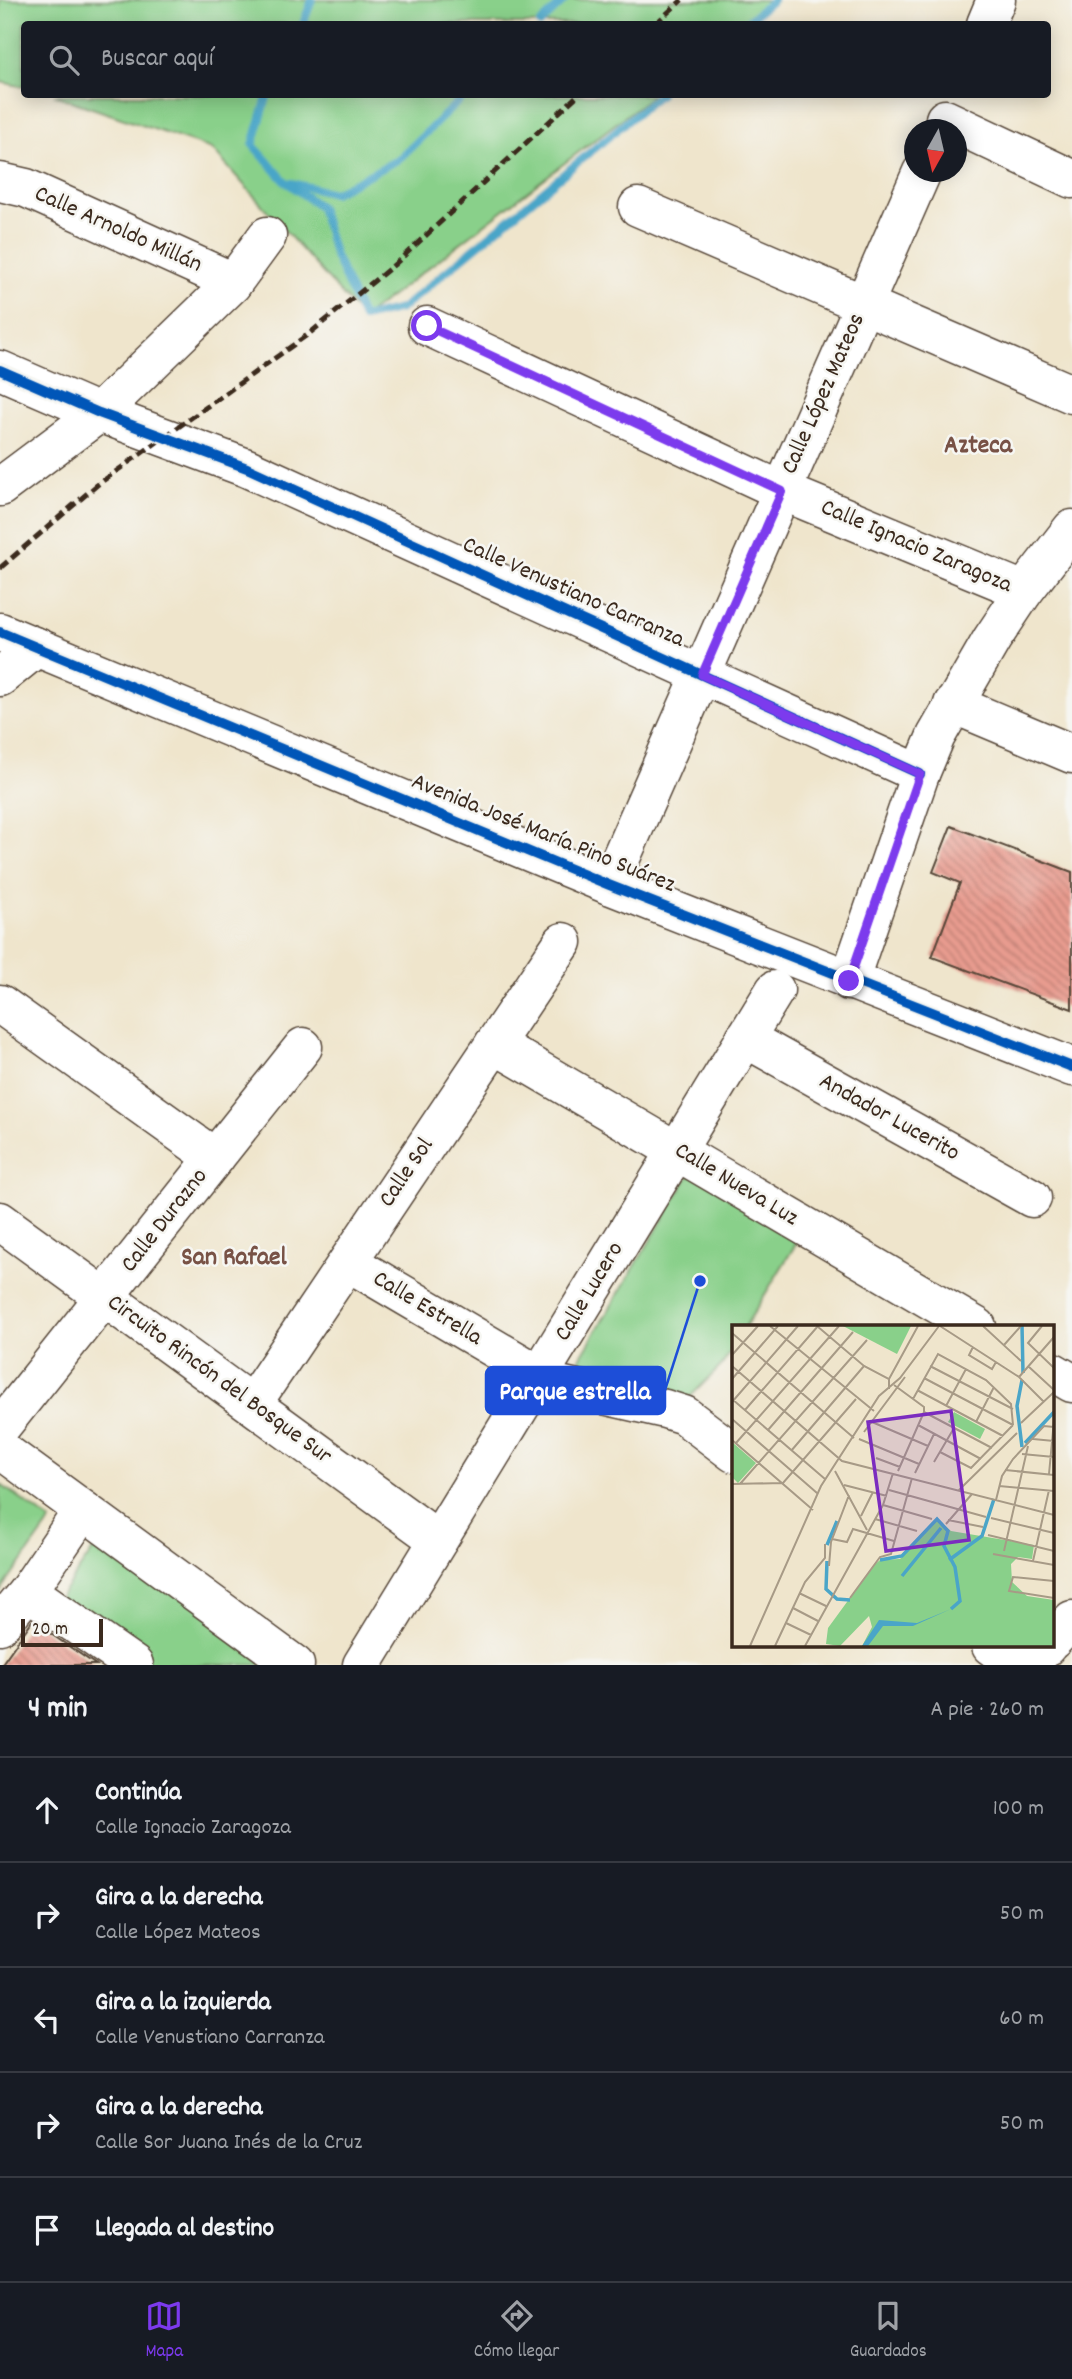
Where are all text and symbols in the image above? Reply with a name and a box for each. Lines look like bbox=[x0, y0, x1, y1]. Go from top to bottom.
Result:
search box bbox=[21, 21, 1051, 98]
icon: search bbox=[45, 41, 83, 79]
text: Buscar aquí bbox=[101, 41, 213, 78]
north arrow bbox=[904, 119, 967, 182]
street label: Calle Arnoldo Millán bbox=[29, 178, 207, 282]
street label: Calle López Mateos bbox=[773, 308, 875, 480]
route start bbox=[411, 310, 442, 341]
district label: Azteca bbox=[944, 428, 1013, 465]
street label: Calle Ignacio Zaragoza bbox=[815, 491, 1018, 603]
street label: Calle Venustiano Carranza bbox=[457, 529, 690, 658]
street label: Avenida José María Pino Suárez bbox=[406, 765, 680, 903]
route end bbox=[833, 965, 864, 996]
street label: Andador Lucerito bbox=[812, 1065, 966, 1171]
street label: Calle Sol bbox=[371, 1131, 443, 1215]
street label: Calle Nueva Luz bbox=[667, 1135, 805, 1235]
street label: Calle Durazno bbox=[113, 1162, 217, 1280]
street label: Calle Lucero bbox=[547, 1236, 633, 1348]
district label: San Rafael bbox=[181, 1240, 288, 1277]
street label: Calle Estrella bbox=[366, 1263, 489, 1356]
street label: Circuito Rincón del Bosque Sur bbox=[99, 1287, 339, 1473]
inset map bbox=[732, 1325, 1054, 1647]
callout: Parque estrella bbox=[486, 1367, 665, 1414]
text: Parque estrella bbox=[499, 1375, 652, 1412]
scale bar bbox=[21, 1616, 103, 1648]
text: 20 m bbox=[32, 1617, 68, 1644]
text: 4 min bbox=[28, 1689, 87, 1732]
text: A pie · 260 m bbox=[931, 1694, 1044, 1727]
text: Continúa bbox=[95, 1775, 181, 1812]
icon: ahead bbox=[28, 1791, 66, 1829]
text: 100 m bbox=[993, 1793, 1044, 1826]
text: Calle Ignacio Zaragoza bbox=[95, 1812, 291, 1845]
text: Gira a la derecha bbox=[95, 1880, 262, 1917]
icon: right bbox=[28, 1896, 66, 1934]
text: 50 m bbox=[1000, 1898, 1044, 1931]
text: Calle López Mateos bbox=[95, 1917, 261, 1950]
text: Gira a la izquierda bbox=[95, 1985, 271, 2022]
icon: left bbox=[28, 2001, 66, 2039]
text: 60 m bbox=[999, 2003, 1044, 2036]
text: Calle Venustiano Carranza bbox=[95, 2022, 325, 2055]
text: Gira a la derecha bbox=[95, 2090, 262, 2127]
icon: right bbox=[28, 2106, 66, 2144]
text: 50 m bbox=[1000, 2108, 1044, 2141]
text: Calle Sor Juana Inés de la Cruz bbox=[95, 2127, 362, 2160]
icon: arrive bbox=[28, 2211, 66, 2249]
text: Llegada al destino bbox=[95, 2211, 274, 2248]
tab: Mapa bbox=[145, 2297, 183, 2366]
tab: Cómo llegar bbox=[474, 2297, 559, 2366]
tab: Guardados bbox=[850, 2297, 927, 2366]

